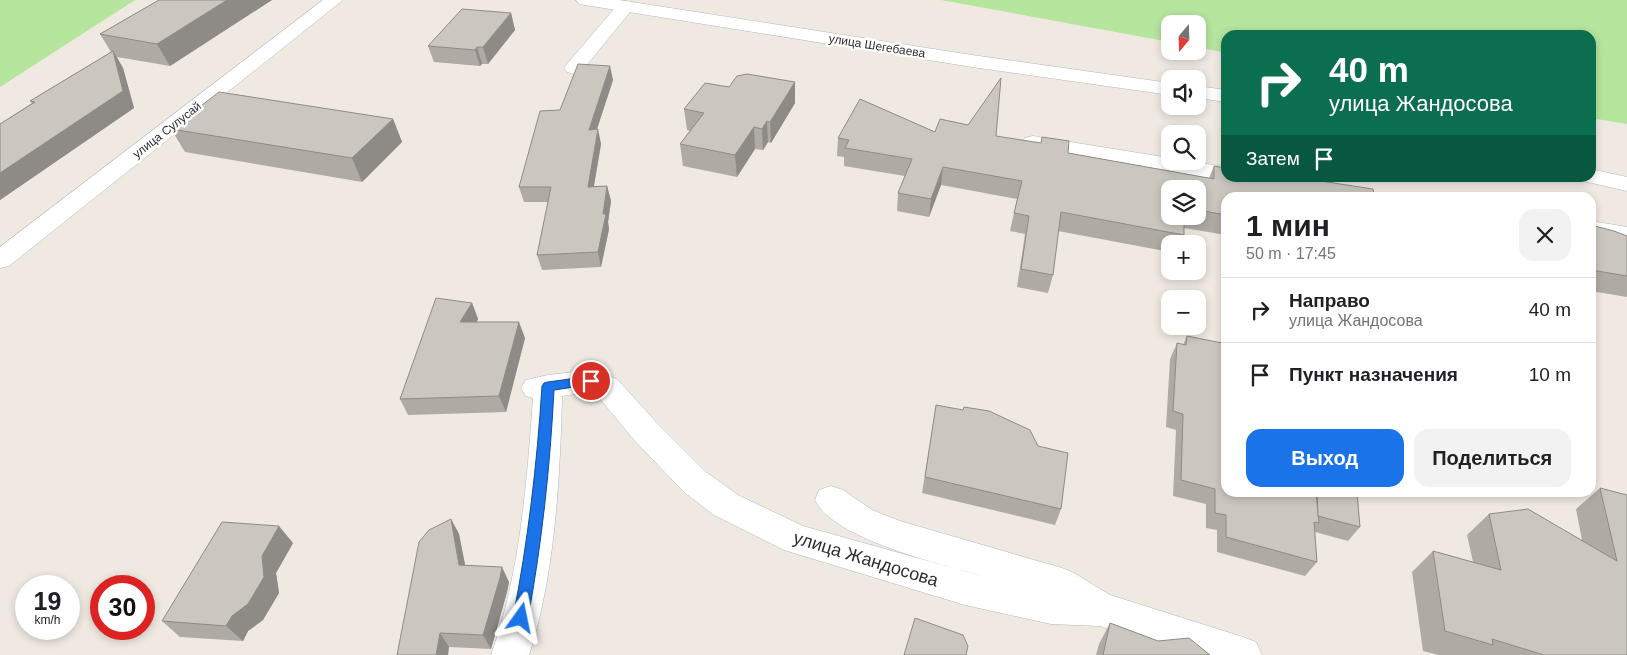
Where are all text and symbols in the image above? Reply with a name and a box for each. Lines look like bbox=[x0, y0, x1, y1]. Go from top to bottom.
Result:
north arrow bbox=[1161, 15, 1206, 60]
map controls bbox=[1161, 15, 1206, 335]
street label: улица Шегебаева bbox=[828, 31, 927, 61]
icon: right bbox=[1246, 50, 1311, 115]
text: 40 m bbox=[1329, 50, 1409, 89]
button: sound bbox=[1161, 70, 1206, 115]
text: улица Жандосова bbox=[1329, 91, 1513, 116]
street label: улица Сулусай bbox=[130, 99, 204, 161]
button: search bbox=[1161, 125, 1206, 170]
icon: arrive bbox=[1310, 145, 1338, 173]
text: Затем bbox=[1246, 148, 1300, 169]
button: layers bbox=[1161, 180, 1206, 225]
text: 1 мин bbox=[1246, 209, 1330, 242]
button: close bbox=[1519, 209, 1571, 261]
button: + bbox=[1161, 235, 1206, 280]
text: 50 m · 17:45 bbox=[1246, 245, 1336, 262]
button: − bbox=[1161, 290, 1206, 335]
text: Направо bbox=[1289, 290, 1370, 311]
icon: right bbox=[1246, 296, 1274, 324]
text: 40 m bbox=[1529, 299, 1571, 320]
text: улица Жандосова bbox=[1289, 312, 1423, 329]
pin bbox=[570, 360, 612, 402]
icon: arrive bbox=[1246, 361, 1274, 389]
text: Пункт назначения bbox=[1289, 364, 1458, 385]
text: 10 m bbox=[1529, 364, 1571, 385]
icon: arrive bbox=[577, 367, 605, 395]
button: Выход bbox=[1246, 429, 1404, 487]
button: Поделиться bbox=[1414, 429, 1571, 487]
street label: улица Жандосова bbox=[791, 527, 942, 591]
speed limit sign: 30 bbox=[90, 575, 155, 640]
text: 19 bbox=[34, 587, 61, 615]
position arrow bbox=[494, 591, 546, 643]
text: km/h bbox=[34, 613, 61, 627]

